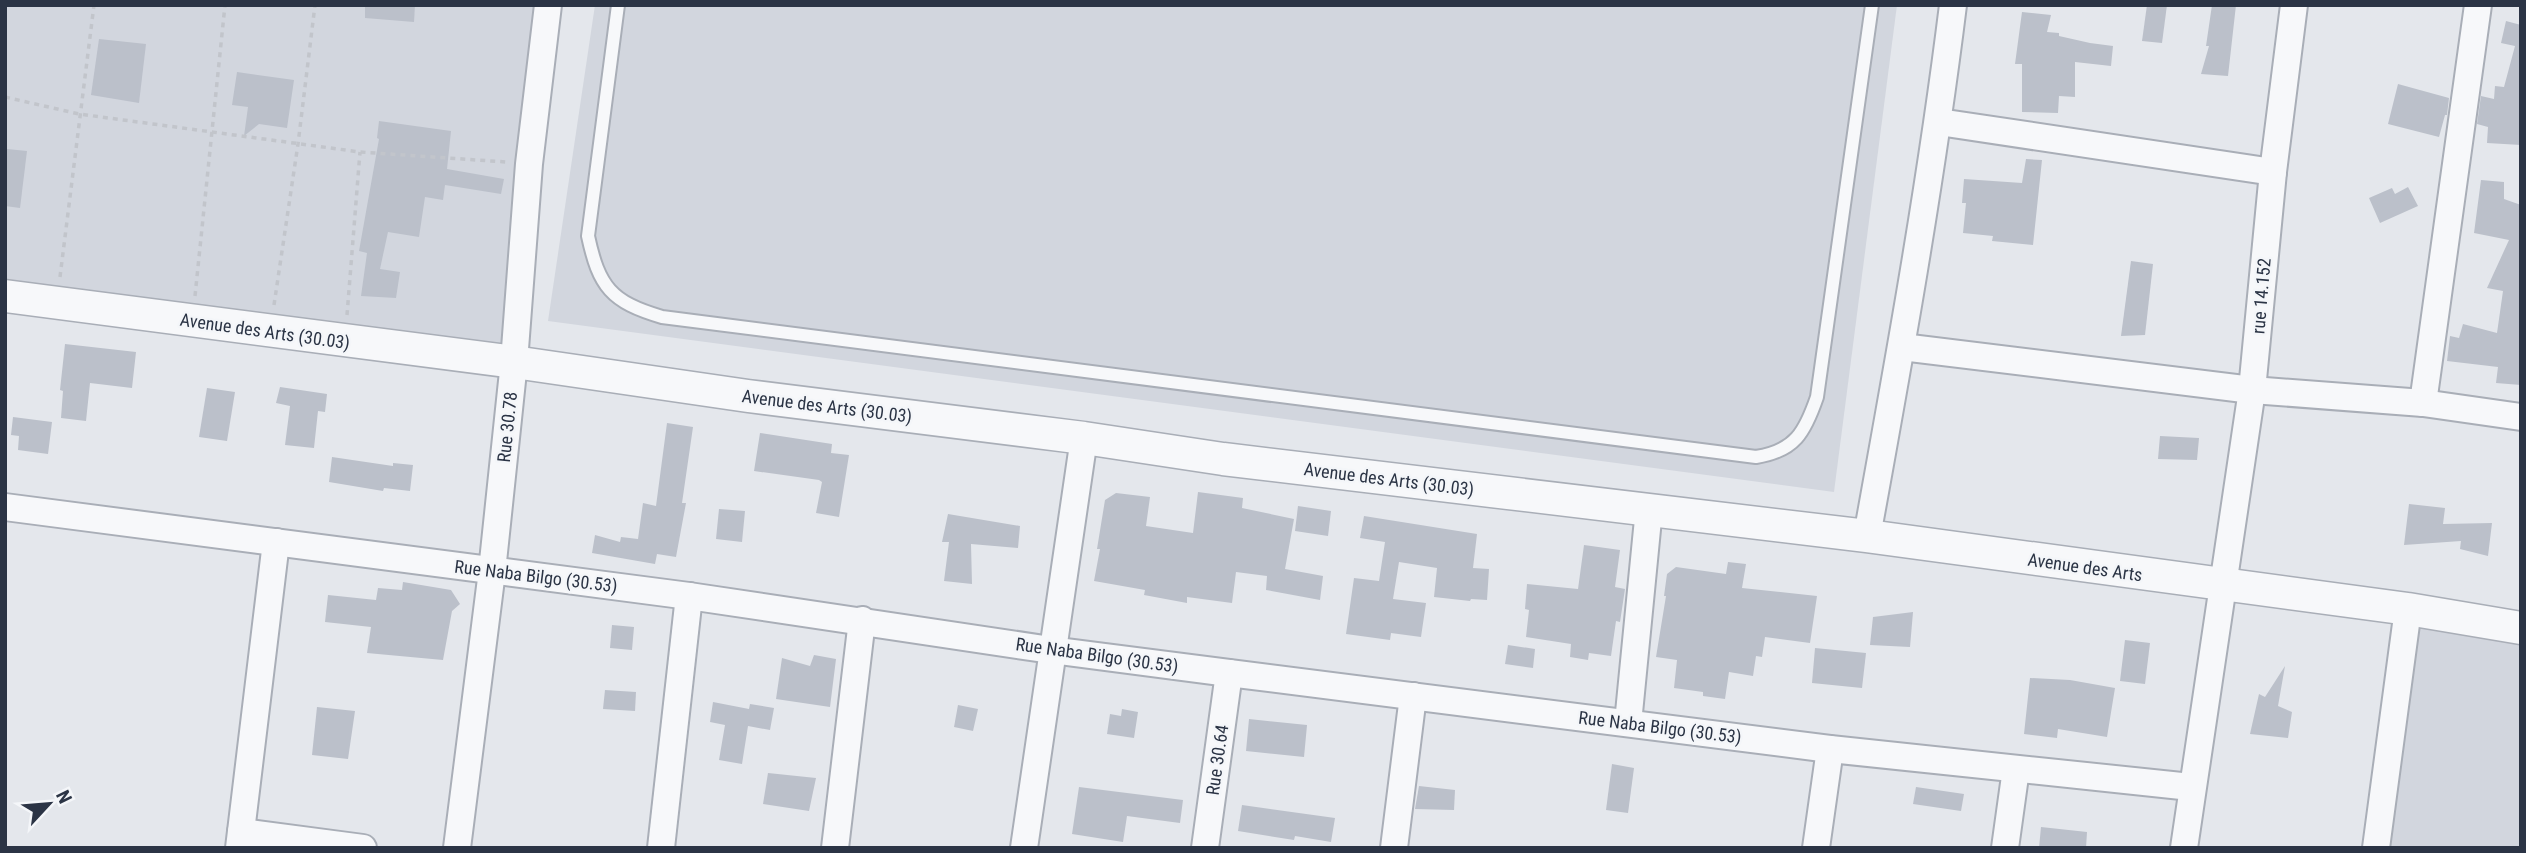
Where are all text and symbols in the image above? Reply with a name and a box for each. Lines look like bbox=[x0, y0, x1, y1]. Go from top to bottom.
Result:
street label: rue 14.152 bbox=[2247, 257, 2275, 335]
street label: Avenue des Arts (30.03) bbox=[179, 309, 351, 354]
street label: Avenue des Arts (30.03) bbox=[741, 385, 913, 428]
street label: Rue 30.78 bbox=[493, 391, 521, 463]
street label: Avenue des Arts (30.03) bbox=[1303, 458, 1475, 501]
street label: Avenue des Arts bbox=[2026, 549, 2144, 585]
street label: Rue Naba Bilgo (30.53) bbox=[453, 556, 619, 597]
street label: Rue Naba Bilgo (30.53) bbox=[1014, 633, 1180, 678]
street label: Rue Naba Bilgo (30.53) bbox=[1577, 707, 1743, 748]
street label: Rue 30.64 bbox=[1202, 723, 1232, 797]
north arrow bbox=[14, 769, 84, 839]
text: N bbox=[51, 786, 77, 807]

